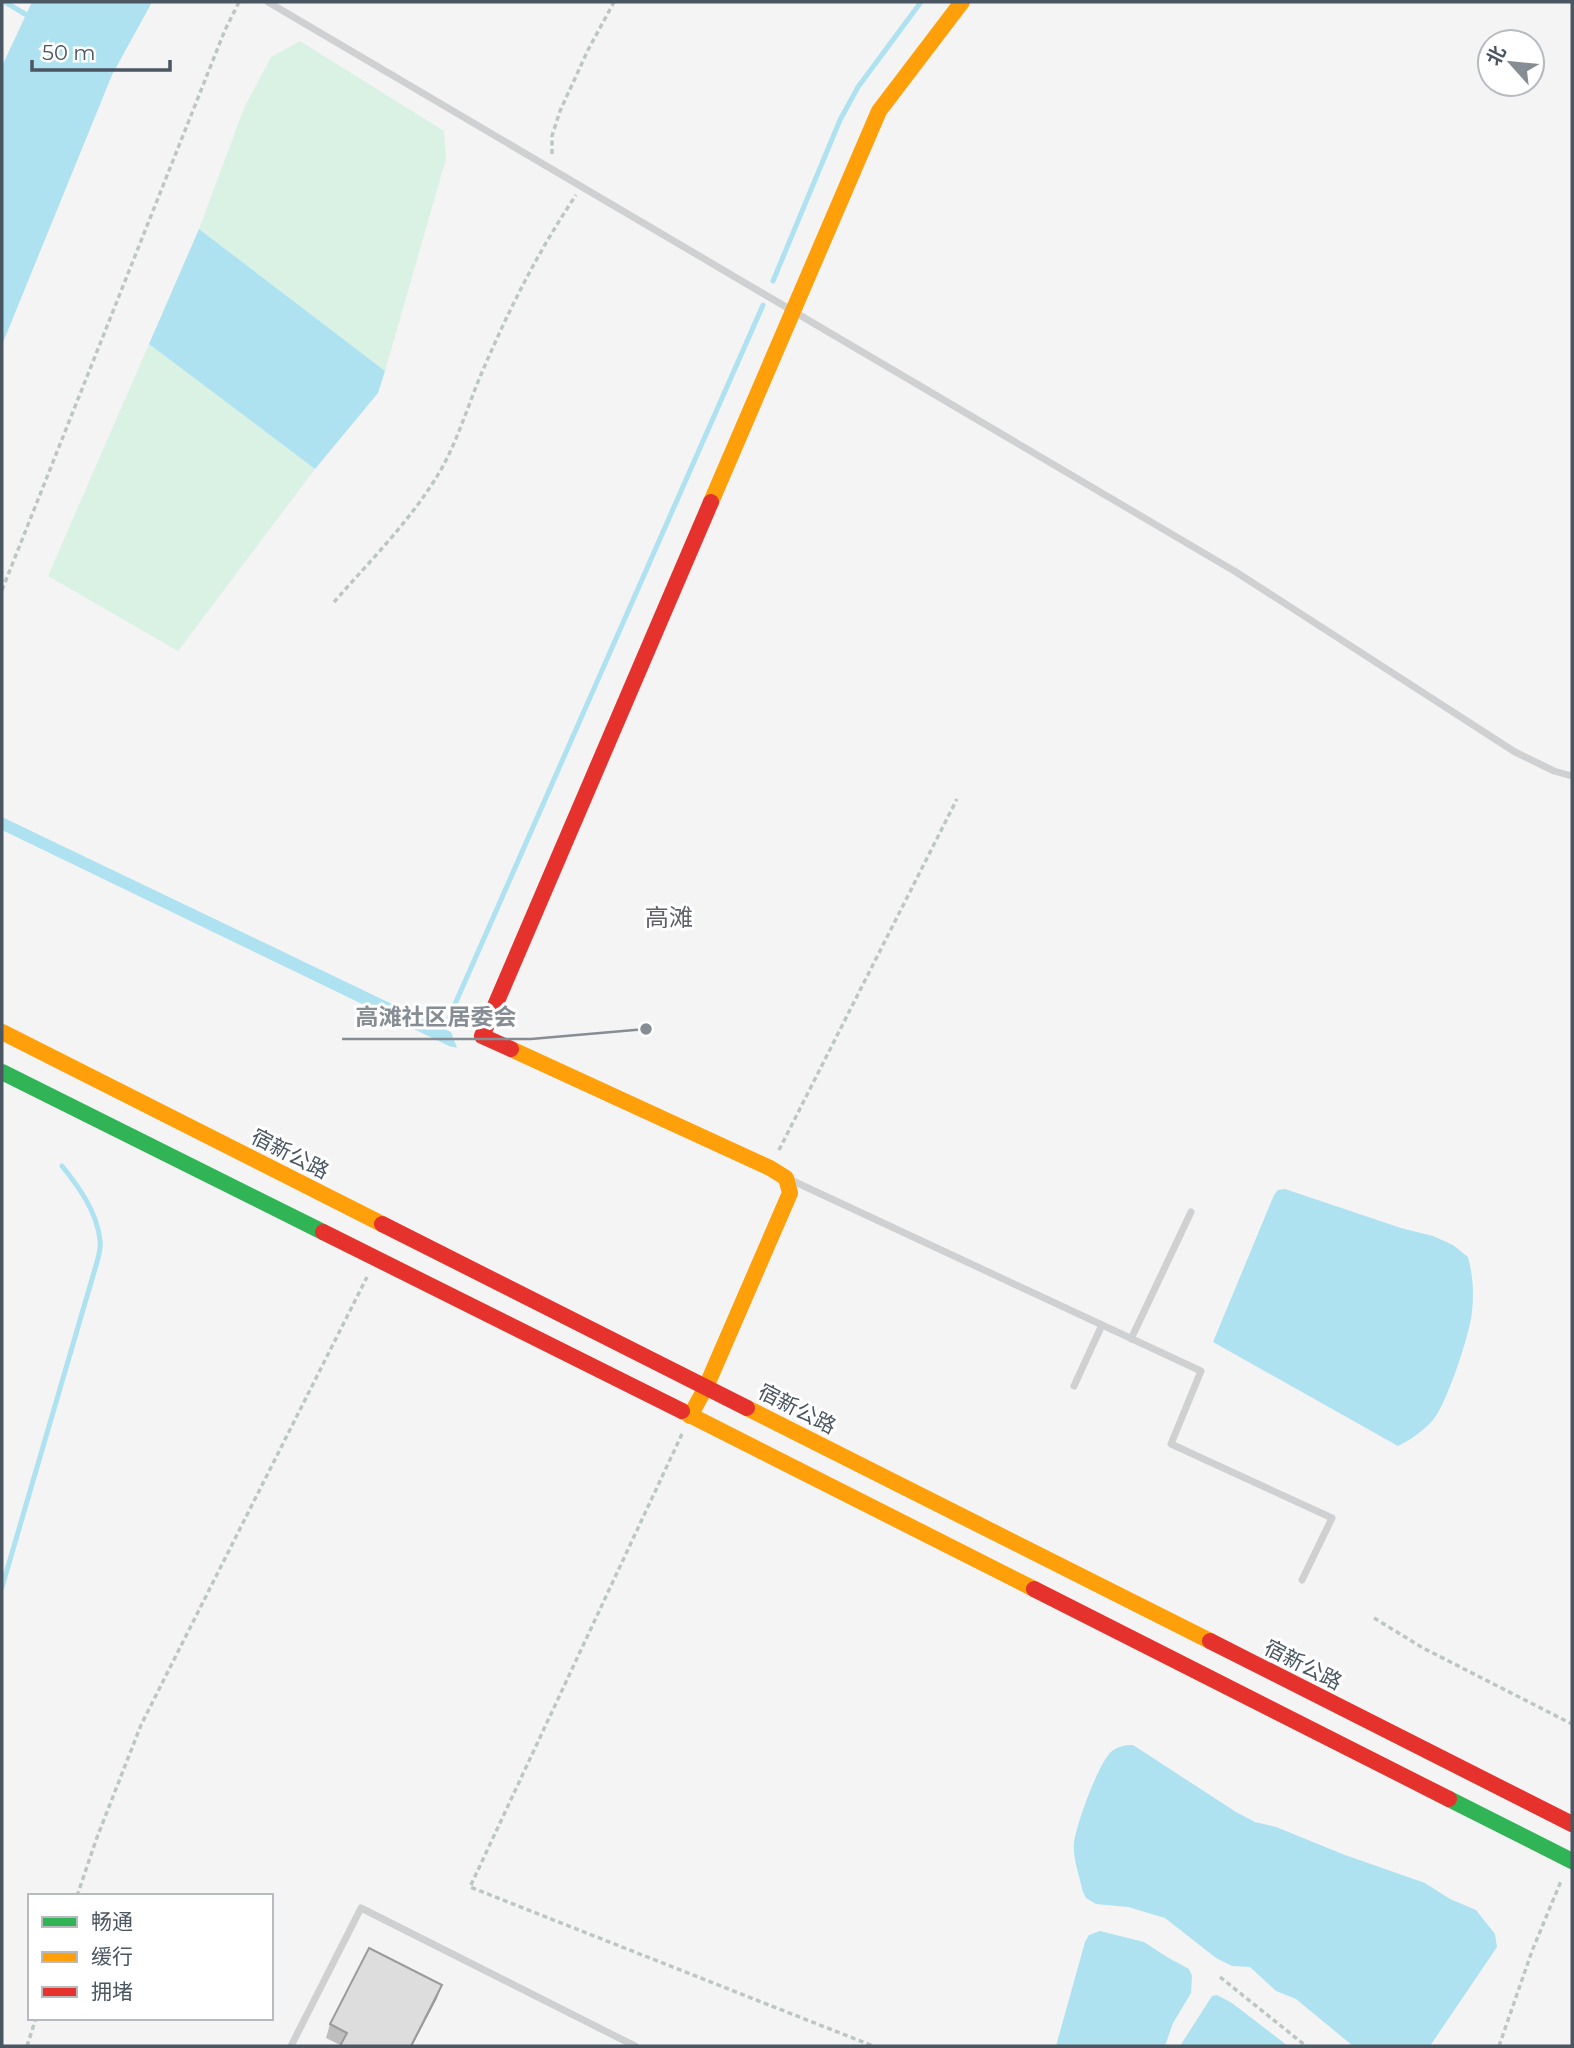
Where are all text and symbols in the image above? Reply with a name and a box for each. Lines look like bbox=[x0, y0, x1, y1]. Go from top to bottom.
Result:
scale bar bbox=[32, 28, 170, 72]
north arrow bbox=[1476, 28, 1546, 98]
text: 50 m bbox=[42, 40, 96, 65]
text: 北 bbox=[1482, 42, 1511, 69]
district label: 高滩 bbox=[645, 903, 693, 932]
callout: 高滩社区居委会 bbox=[342, 995, 531, 1039]
text: 高滩社区居委会 bbox=[356, 1003, 517, 1031]
street label: 宿新公路 bbox=[247, 1123, 333, 1184]
street label: 宿新公路 bbox=[754, 1378, 840, 1439]
street label: 宿新公路 bbox=[1260, 1634, 1346, 1695]
legend bbox=[28, 1894, 273, 2020]
text: 畅通 bbox=[91, 1909, 133, 1934]
text: 缓行 bbox=[91, 1944, 133, 1969]
text: 拥堵 bbox=[91, 1979, 133, 2004]

